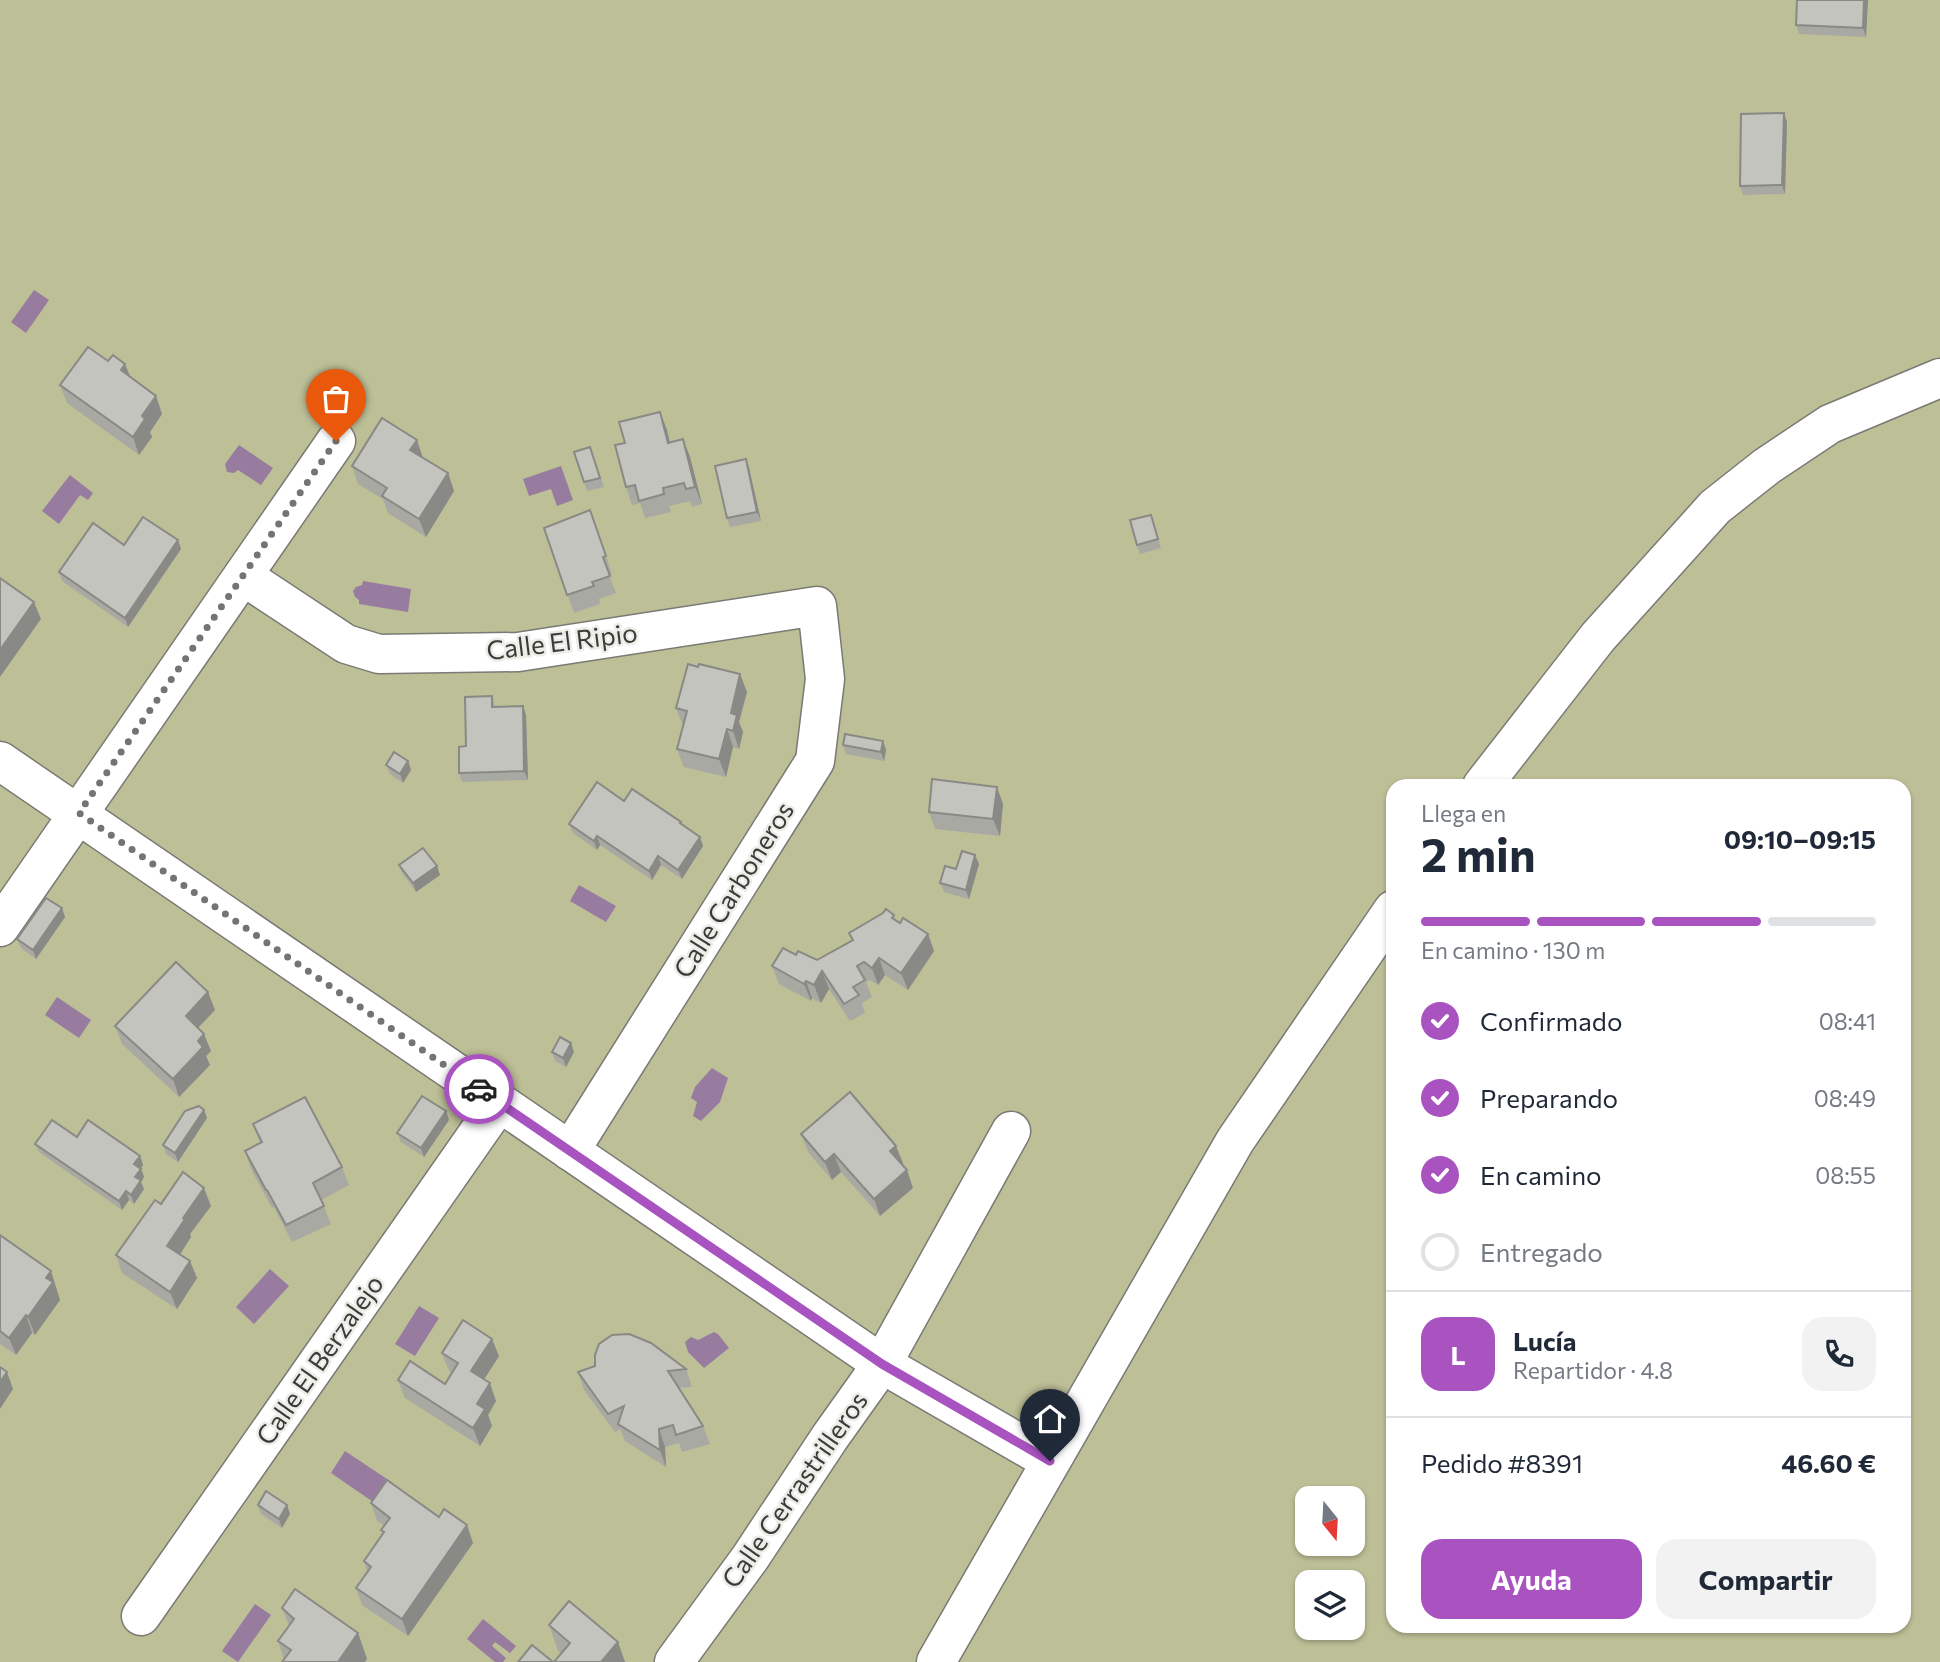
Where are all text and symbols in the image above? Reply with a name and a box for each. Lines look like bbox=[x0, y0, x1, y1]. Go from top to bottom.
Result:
pin bbox=[306, 369, 366, 441]
icon: bag bbox=[317, 380, 355, 418]
street label: Calle El Ripio bbox=[484, 616, 639, 665]
street label: Calle Carboneros bbox=[666, 795, 799, 983]
text: Llega en bbox=[1421, 799, 1506, 827]
text: 09:10–09:15 bbox=[1724, 823, 1876, 854]
text: 2 min bbox=[1421, 825, 1536, 881]
text: En camino · 130 m bbox=[1421, 936, 1605, 964]
icon: check bbox=[1421, 1002, 1459, 1040]
text: Confirmado bbox=[1480, 1005, 1622, 1036]
text: 08:41 bbox=[1819, 1007, 1876, 1035]
courier bbox=[444, 1054, 514, 1124]
icon: car bbox=[460, 1070, 498, 1108]
icon: check bbox=[1421, 1079, 1459, 1117]
text: Preparando bbox=[1480, 1082, 1618, 1113]
text: 08:49 bbox=[1814, 1084, 1876, 1112]
icon: check bbox=[1421, 1156, 1459, 1194]
text: En camino bbox=[1480, 1159, 1602, 1190]
text: 08:55 bbox=[1815, 1161, 1876, 1189]
text: Entregado bbox=[1480, 1236, 1603, 1267]
street label: Calle El Berzalejo bbox=[249, 1268, 389, 1450]
button: phone bbox=[1802, 1317, 1876, 1391]
text: Lucía bbox=[1513, 1325, 1576, 1356]
text: L bbox=[1450, 1339, 1466, 1370]
text: Repartidor · 4.8 bbox=[1513, 1356, 1673, 1384]
street label: Calle Cerrastrilleros bbox=[714, 1385, 873, 1593]
pin bbox=[1020, 1389, 1080, 1461]
icon: home bbox=[1031, 1400, 1069, 1438]
text: Pedido #8391 bbox=[1421, 1447, 1583, 1478]
text: 46.60 € bbox=[1781, 1447, 1876, 1478]
north arrow bbox=[1295, 1486, 1365, 1556]
map controls bbox=[1295, 1486, 1365, 1640]
button: Ayuda bbox=[1421, 1539, 1642, 1619]
button: Compartir bbox=[1656, 1539, 1876, 1619]
button: layers bbox=[1295, 1570, 1365, 1640]

